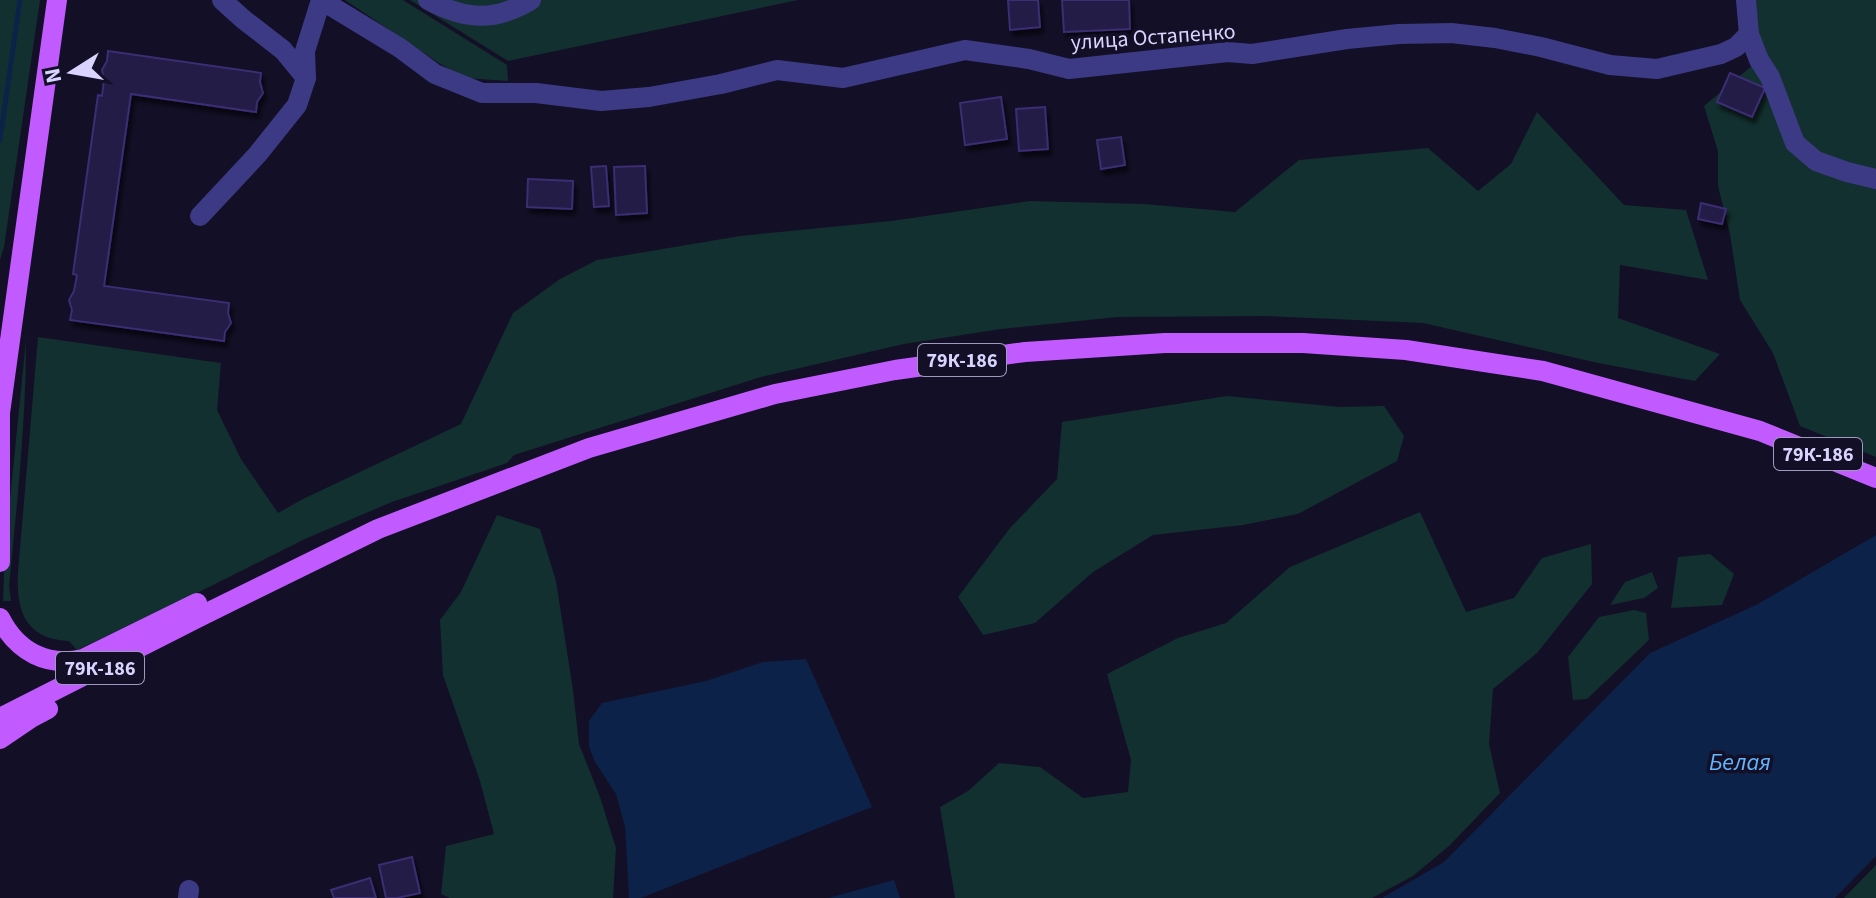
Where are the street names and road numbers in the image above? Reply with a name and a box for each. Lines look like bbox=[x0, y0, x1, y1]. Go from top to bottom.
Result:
street label: улица Остапенко bbox=[1070, 15, 1237, 59]
road number: 79К-186 bbox=[918, 344, 1006, 376]
road number: 79К-186 bbox=[1774, 438, 1862, 470]
road number: 79К-186 bbox=[56, 652, 144, 684]

